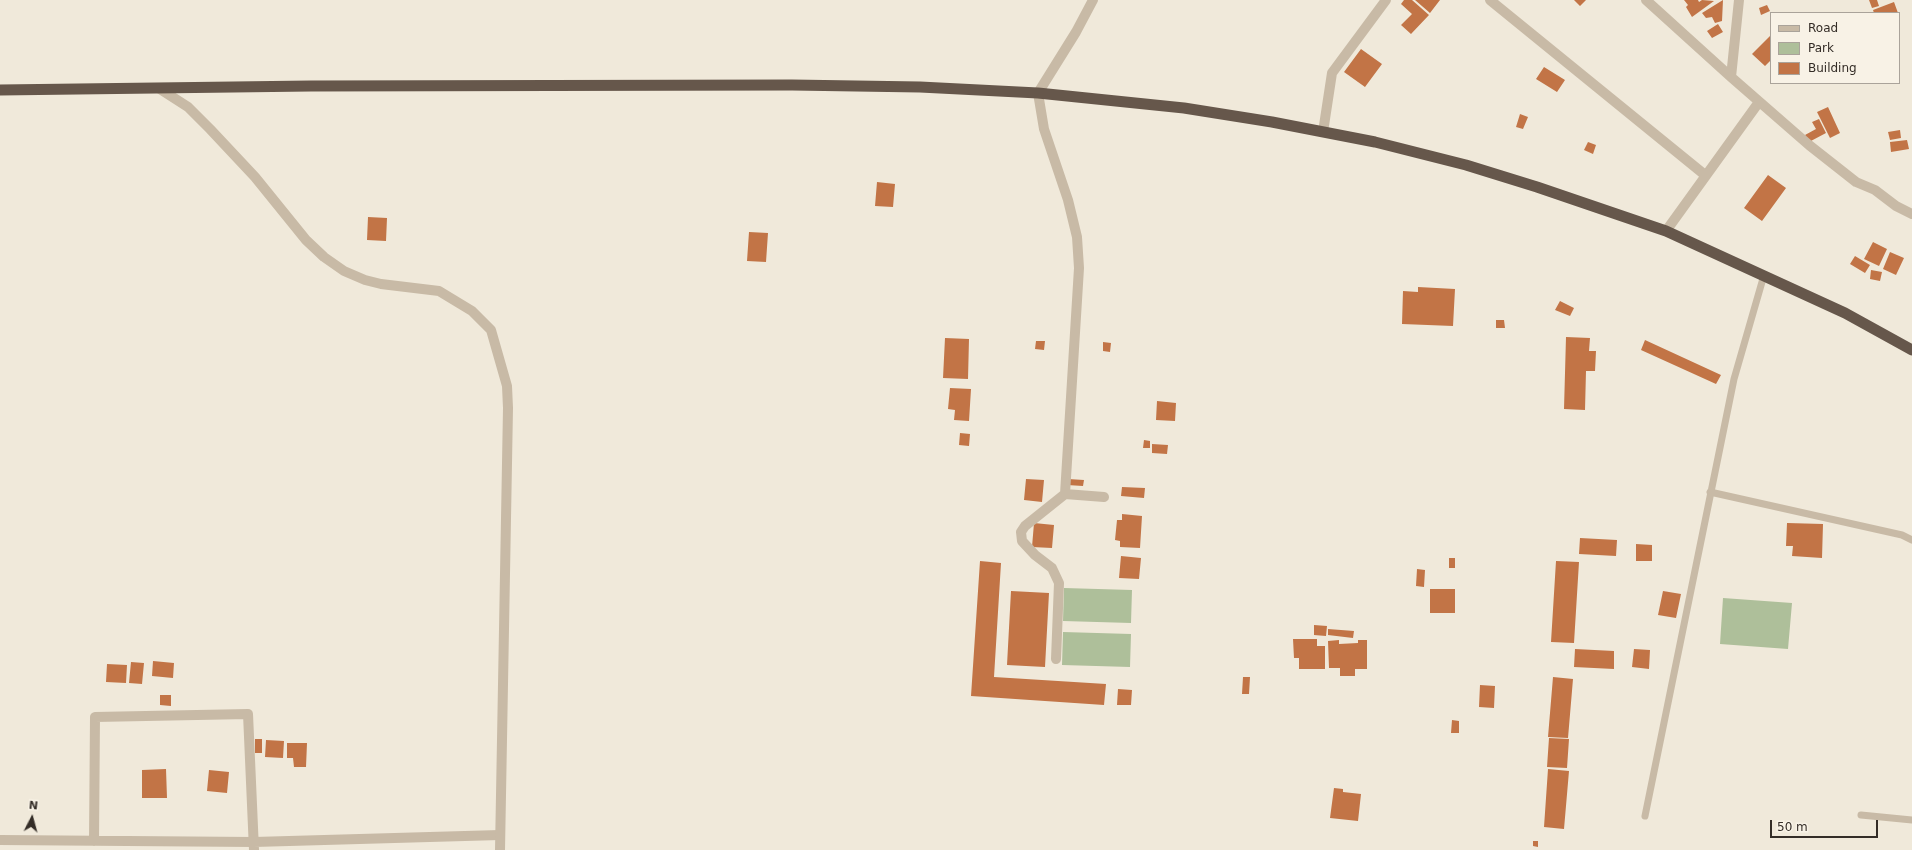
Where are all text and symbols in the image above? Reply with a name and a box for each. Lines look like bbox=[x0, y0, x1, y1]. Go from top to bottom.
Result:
legend bbox=[1770, 12, 1900, 84]
text: Road bbox=[1808, 21, 1838, 35]
text: Park bbox=[1808, 41, 1834, 55]
text: Building bbox=[1808, 61, 1857, 75]
north arrow bbox=[12, 798, 52, 838]
text: N bbox=[28, 799, 39, 813]
scale bar bbox=[1772, 812, 1880, 838]
text: 50 m bbox=[1777, 820, 1808, 834]

